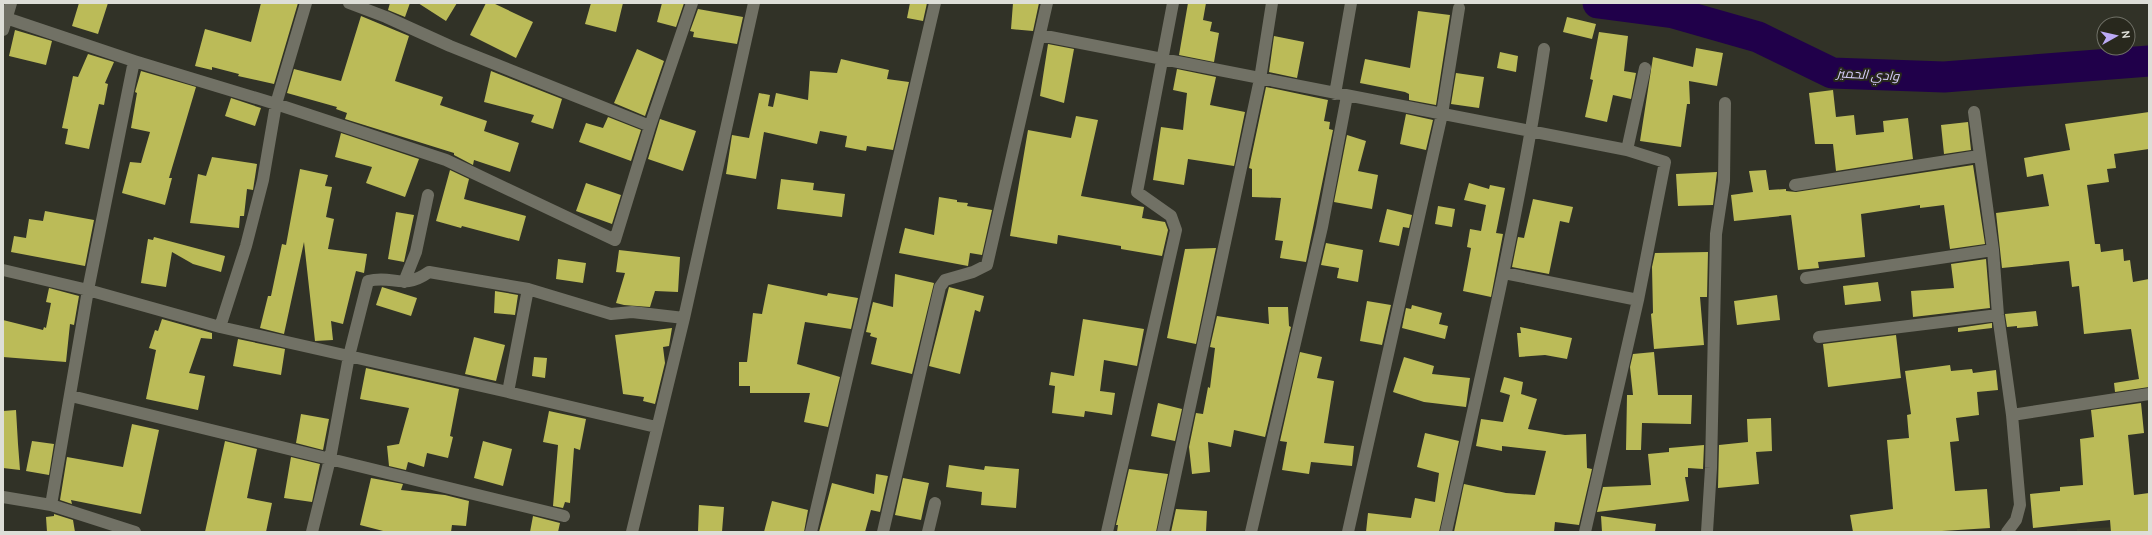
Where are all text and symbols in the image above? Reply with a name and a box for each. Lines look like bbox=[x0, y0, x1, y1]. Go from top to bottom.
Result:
north arrow bbox=[2096, 16, 2136, 56]
text: N bbox=[2118, 30, 2133, 39]
water label: وادي الحميز bbox=[1834, 64, 1901, 87]

